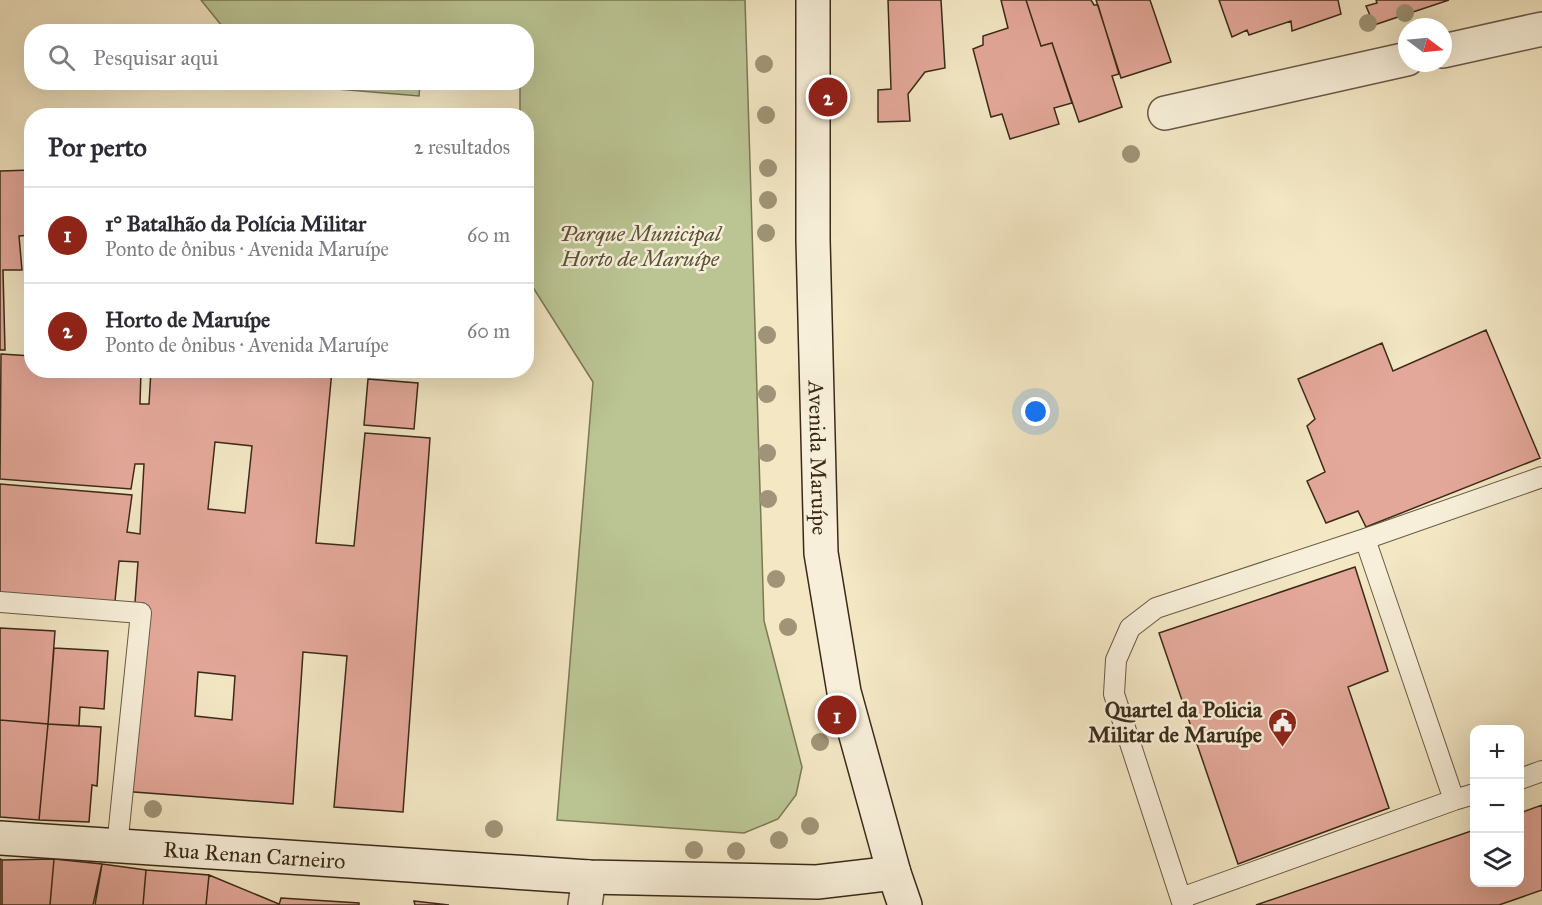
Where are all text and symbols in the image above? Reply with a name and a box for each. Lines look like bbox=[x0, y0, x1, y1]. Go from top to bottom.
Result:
north arrow bbox=[1398, 18, 1452, 72]
search box bbox=[24, 24, 534, 90]
icon: search bbox=[45, 41, 78, 74]
text: Pesquisar aqui bbox=[93, 44, 218, 71]
pin: 2 bbox=[808, 74, 848, 120]
text: Por perto bbox=[48, 131, 147, 163]
text: 2 resultados bbox=[414, 135, 510, 159]
text: 1° Batalhão da Polícia Militar bbox=[105, 210, 366, 237]
park label: Parque Municipal Horto de Maruípe bbox=[559, 220, 723, 272]
text: 1 bbox=[64, 223, 71, 247]
text: 60 m bbox=[467, 223, 510, 247]
text: Ponto de ônibus · Avenida Maruípe bbox=[105, 237, 389, 261]
text: Horto de Maruípe bbox=[105, 306, 270, 333]
text: 2 bbox=[63, 319, 72, 343]
text: 60 m bbox=[467, 319, 510, 343]
text: Ponto de ônibus · Avenida Maruípe bbox=[105, 333, 389, 357]
street label: Avenida Maruípe bbox=[803, 379, 834, 536]
your location bbox=[1021, 397, 1050, 426]
pin: 1 bbox=[818, 692, 856, 738]
place label: Quartel da Policia Militar de Maruípe bbox=[1088, 696, 1263, 748]
public building icon: Quartel da Policia Militar de Maruípe bbox=[1267, 706, 1299, 748]
map controls bbox=[1470, 725, 1524, 887]
button: + bbox=[1470, 725, 1524, 779]
button: − bbox=[1470, 779, 1524, 833]
button: layers bbox=[1470, 833, 1524, 887]
street label: Rua Renan Carneiro bbox=[162, 836, 346, 875]

